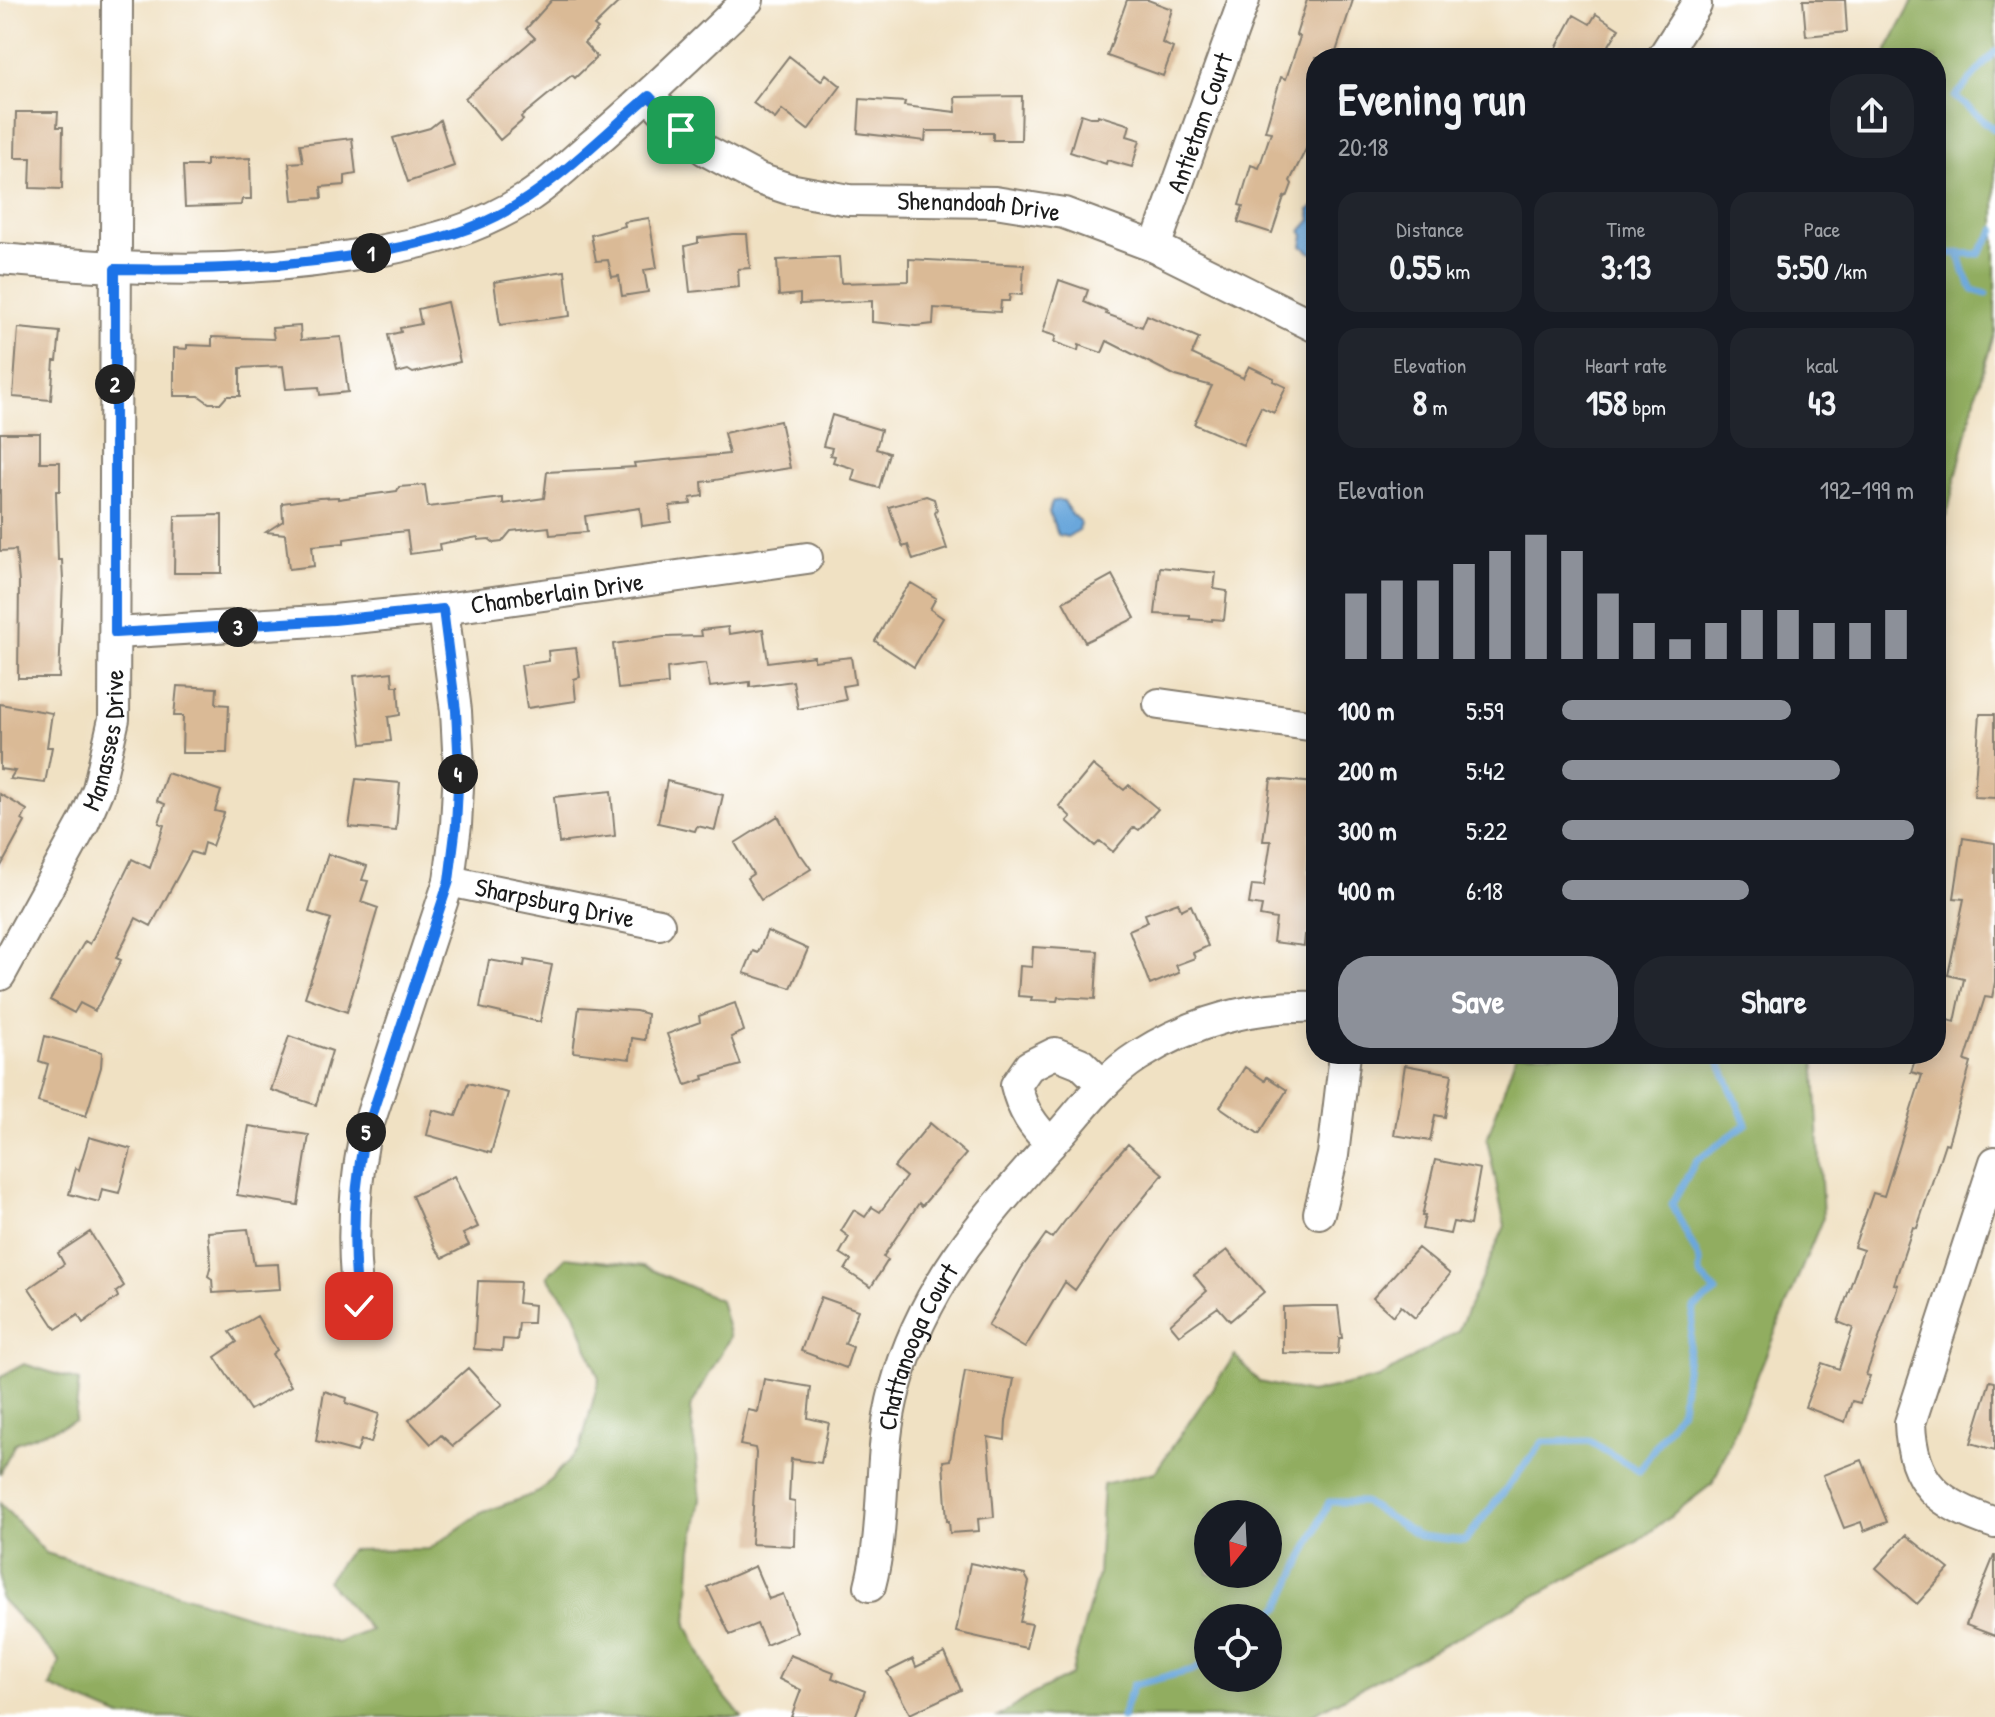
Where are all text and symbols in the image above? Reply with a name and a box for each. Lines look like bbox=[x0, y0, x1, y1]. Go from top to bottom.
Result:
street label: Antietam Court bbox=[1158, 47, 1241, 198]
text: Evening run bbox=[1338, 69, 1526, 129]
button: share bbox=[1830, 74, 1914, 158]
pin bbox=[647, 96, 715, 164]
icon: arrive bbox=[659, 108, 703, 152]
text: 20:18 bbox=[1338, 129, 1389, 164]
street label: Shenandoah Drive bbox=[897, 183, 1063, 229]
text: Distance bbox=[1396, 214, 1464, 244]
text: Time bbox=[1607, 214, 1645, 244]
text: Pace bbox=[1804, 214, 1840, 244]
pin: 1 bbox=[351, 233, 391, 273]
text: 1 bbox=[367, 238, 375, 268]
text: 0.55 bbox=[1390, 244, 1441, 290]
text: 3:13 bbox=[1601, 244, 1651, 290]
text: 5:50 bbox=[1777, 244, 1829, 290]
text: km bbox=[1441, 256, 1470, 286]
text: /km bbox=[1829, 256, 1867, 286]
text: Elevation bbox=[1393, 350, 1467, 380]
text: Heart rate bbox=[1585, 350, 1667, 380]
text: kcal bbox=[1806, 350, 1838, 380]
pin: 2 bbox=[95, 364, 135, 404]
text: 2 bbox=[110, 369, 120, 399]
text: 8 bbox=[1413, 380, 1427, 426]
text: 158 bbox=[1586, 380, 1627, 426]
text: 43 bbox=[1808, 380, 1836, 426]
text: m bbox=[1427, 392, 1447, 422]
text: bpm bbox=[1627, 392, 1666, 422]
text: Elevation bbox=[1338, 472, 1424, 507]
text: 192–199 m bbox=[1820, 472, 1914, 507]
street label: Chamberlain Drive bbox=[468, 563, 645, 622]
pin: 3 bbox=[218, 607, 258, 647]
text: 3 bbox=[233, 612, 243, 642]
street label: Manasses Drive bbox=[73, 670, 131, 816]
text: 100 m bbox=[1338, 693, 1394, 728]
text: 5:59 bbox=[1466, 693, 1504, 728]
text: 200 m bbox=[1338, 753, 1397, 788]
text: 5:42 bbox=[1466, 753, 1505, 788]
pin: 4 bbox=[438, 754, 478, 794]
text: 4 bbox=[454, 759, 462, 789]
text: 300 m bbox=[1338, 813, 1397, 848]
text: 5:22 bbox=[1466, 813, 1507, 848]
street label: Sharpsburg Drive bbox=[472, 869, 638, 936]
text: 400 m bbox=[1338, 873, 1395, 908]
text: 6:18 bbox=[1466, 873, 1503, 908]
button: Save bbox=[1338, 956, 1618, 1048]
button: Share bbox=[1634, 956, 1914, 1048]
pin: 5 bbox=[346, 1112, 386, 1152]
text: 5 bbox=[361, 1117, 371, 1147]
street label: Chattanooga Court bbox=[869, 1255, 966, 1433]
pin bbox=[325, 1272, 393, 1340]
icon: check bbox=[337, 1284, 381, 1328]
north arrow bbox=[1194, 1500, 1282, 1588]
map controls bbox=[1194, 1500, 1282, 1692]
button: locate bbox=[1194, 1604, 1282, 1692]

